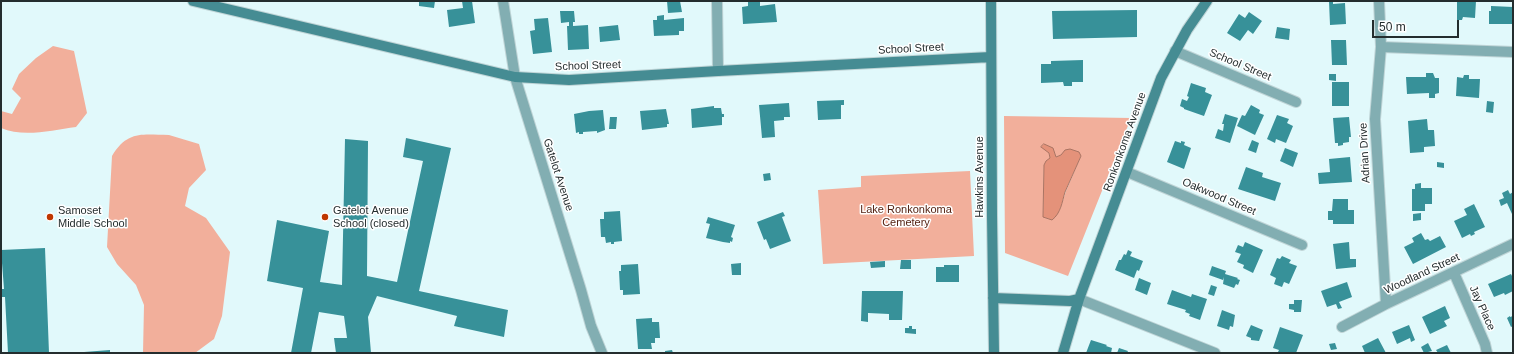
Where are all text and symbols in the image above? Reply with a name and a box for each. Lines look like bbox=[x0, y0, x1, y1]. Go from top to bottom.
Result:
scale bar bbox=[1374, 12, 1461, 38]
text: 50 m bbox=[1379, 20, 1406, 34]
street label: School Street bbox=[878, 41, 944, 57]
street label: School Street bbox=[1207, 46, 1273, 84]
street label: School Street bbox=[555, 58, 621, 74]
street label: Ronkonkoma Avenue bbox=[1101, 90, 1149, 194]
street label: Adrian Drive bbox=[1357, 122, 1373, 184]
street label: Hawkins Avenue bbox=[973, 136, 987, 218]
street label: Gatelot Avenue bbox=[540, 137, 576, 213]
street label: Oakwood Street bbox=[1180, 176, 1258, 218]
park label: Lake Ronkonkoma Cemetery bbox=[860, 203, 952, 229]
place label: Samoset Middle School bbox=[58, 204, 127, 230]
place label: Gatelot Avenue School (closed) bbox=[333, 204, 409, 230]
marker: Samoset Middle School bbox=[45, 212, 55, 222]
marker: Gatelot Avenue School (closed) bbox=[320, 212, 330, 222]
street label: Woodland Street bbox=[1382, 251, 1462, 297]
street label: Jay Place bbox=[1466, 284, 1498, 332]

